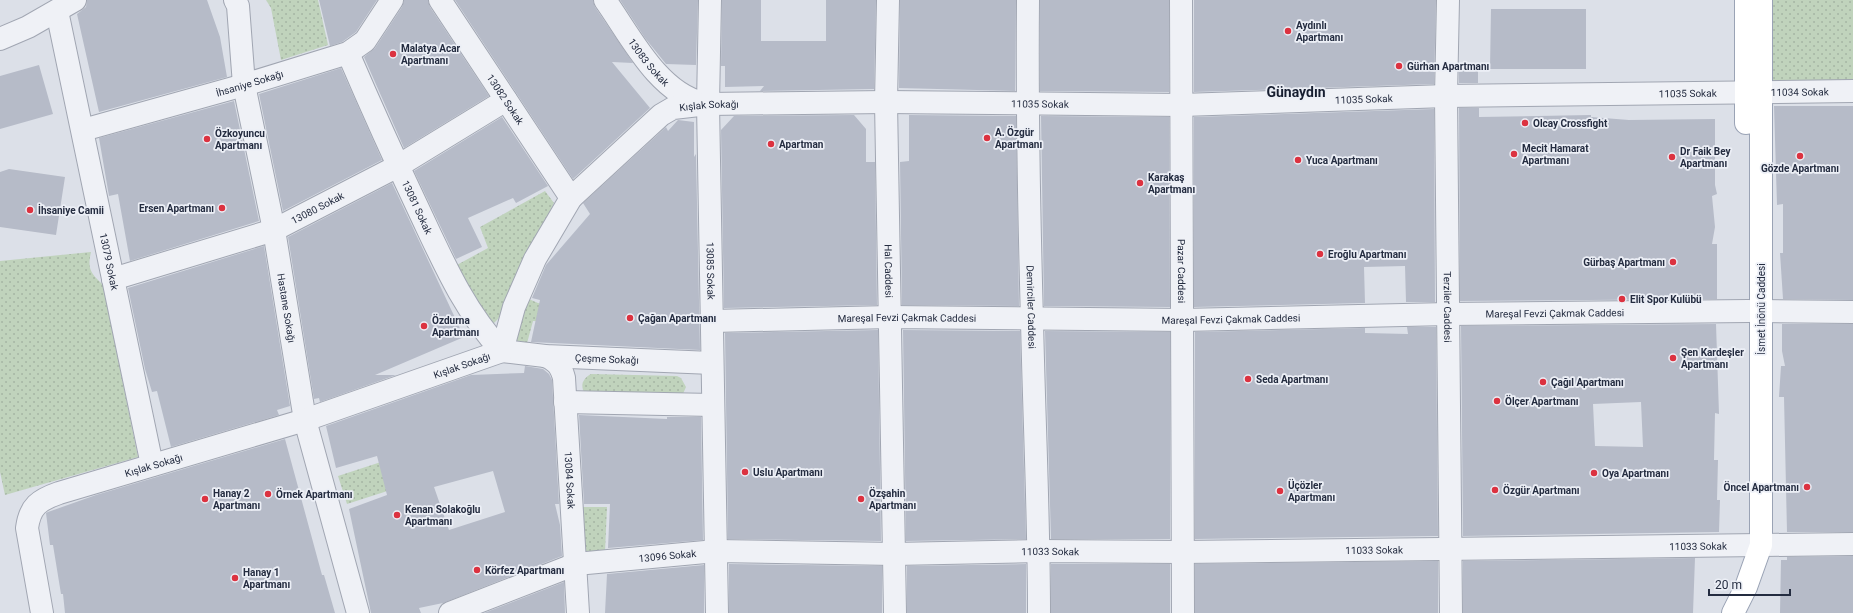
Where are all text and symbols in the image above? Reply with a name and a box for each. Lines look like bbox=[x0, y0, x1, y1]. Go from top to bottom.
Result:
place label: Aydınlı Apartmanı bbox=[1296, 20, 1343, 43]
marker: Aydınlı Apartmanı bbox=[1283, 26, 1293, 36]
street label: 13083 Sokak bbox=[626, 36, 672, 89]
place label: Malatya Acar Apartmanı bbox=[401, 43, 461, 66]
marker: Malatya Acar Apartmanı bbox=[388, 49, 398, 59]
marker: Gürhan Apartmanı bbox=[1394, 61, 1404, 71]
place label: Gürhan Apartmanı bbox=[1407, 61, 1490, 72]
street label: İhsaniye Sokağı bbox=[214, 68, 285, 99]
street label: 13082 Sokak bbox=[485, 72, 526, 127]
district label: Günaydın bbox=[1266, 84, 1326, 100]
street label: 11034 Sokak bbox=[1771, 86, 1830, 98]
street label: 11035 Sokak bbox=[1659, 88, 1718, 99]
street label: 11035 Sokak bbox=[1335, 93, 1394, 106]
street label: 11035 Sokak bbox=[1011, 98, 1070, 110]
street label: Kışlak Sokağı bbox=[679, 99, 739, 113]
marker: Olcay Crossfight bbox=[1520, 118, 1530, 128]
place label: Olcay Crossfight bbox=[1533, 118, 1608, 129]
place label: A. Özgür Apartmanı bbox=[995, 125, 1042, 150]
place label: Özkoyuncu Apartmanı bbox=[215, 126, 265, 151]
marker: A. Özgür Apartmanı bbox=[982, 133, 992, 143]
marker: Özkoyuncu Apartmanı bbox=[202, 134, 212, 144]
marker: Apartman bbox=[766, 139, 776, 149]
place label: Apartman bbox=[779, 139, 824, 150]
place label: Mecit Hamarat Apartmanı bbox=[1522, 143, 1589, 166]
place label: Dr Faik Bey Apartmanı bbox=[1680, 146, 1732, 169]
marker: Mecit Hamarat Apartmanı bbox=[1509, 149, 1519, 159]
marker: Gözde Apartmanı bbox=[1795, 151, 1805, 161]
marker: Dr Faik Bey Apartmanı bbox=[1667, 152, 1677, 162]
marker: Yuca Apartmanı bbox=[1293, 155, 1303, 165]
place label: Yuca Apartmanı bbox=[1306, 155, 1378, 166]
place label: Gözde Apartmanı bbox=[1761, 163, 1839, 174]
place label: Karakaş Apartmanı bbox=[1148, 172, 1195, 195]
marker: Karakaş Apartmanı bbox=[1135, 178, 1145, 188]
street label: 13081 Sokak bbox=[400, 179, 435, 237]
street label: 13080 Sokak bbox=[289, 190, 347, 226]
place label: İhsaniye Camii bbox=[38, 203, 104, 216]
place label: Ersen Apartmanı bbox=[139, 203, 214, 214]
marker: Ersen Apartmanı bbox=[217, 203, 227, 213]
marker: İhsaniye Camii bbox=[25, 205, 35, 215]
street label: 13079 Sokak bbox=[98, 232, 120, 292]
street label: Pazar Caddesi bbox=[1176, 239, 1187, 303]
street label: 13085 Sokak bbox=[704, 242, 716, 301]
street label: Hal Caddesi bbox=[883, 244, 894, 298]
marker: Eroğlu Apartmanı bbox=[1315, 249, 1325, 259]
place label: Eroğlu Apartmanı bbox=[1328, 249, 1407, 260]
place label: Gürbaş Apartmanı bbox=[1583, 257, 1665, 268]
marker: Gürbaş Apartmanı bbox=[1668, 257, 1678, 267]
street label: İsmet İnönü Caddesi bbox=[1755, 263, 1767, 355]
street label: Demirciler Caddesi bbox=[1025, 265, 1038, 349]
street label: Terziler Caddesi bbox=[1442, 271, 1453, 343]
street label: Hastane Sokağı bbox=[275, 273, 297, 344]
marker: Elit Spor Kulübü bbox=[1617, 294, 1627, 304]
place label: Elit Spor Kulübü bbox=[1630, 294, 1702, 305]
street label: Mareşal Fevzi Çakmak Caddesi bbox=[1485, 307, 1624, 320]
street label: Mareşal Fevzi Çakmak Caddesi bbox=[837, 312, 976, 324]
street label: Mareşal Fevzi Çakmak Caddesi bbox=[1161, 312, 1300, 326]
place label: Özdurna Apartmanı bbox=[432, 313, 479, 338]
marker: Çağan Apartmanı bbox=[625, 313, 635, 323]
place label: Çağan Apartmanı bbox=[638, 313, 716, 324]
marker: Özdurna Apartmanı bbox=[419, 321, 429, 331]
place label: Şen Kardeşler Apartmanı bbox=[1681, 347, 1744, 370]
street label: Kışlak Sokağı bbox=[432, 351, 492, 381]
street label: Çeşme Sokağı bbox=[575, 352, 639, 366]
marker: Şen Kardeşler Apartmanı bbox=[1668, 353, 1678, 363]
marker: Seda Apartmanı bbox=[1243, 374, 1253, 384]
place label: Seda Apartmanı bbox=[1256, 374, 1328, 385]
marker: Çağıl Apartmanı bbox=[1538, 377, 1548, 387]
place label: Çağıl Apartmanı bbox=[1551, 377, 1624, 388]
place label: Ölçer Apartmanı bbox=[1505, 394, 1579, 407]
marker: Ölçer Apartmanı bbox=[1492, 396, 1502, 406]
street label: 13084 Sokak bbox=[562, 451, 577, 510]
street label: Kışlak Sokağı bbox=[124, 452, 184, 479]
marker: Uslu Apartmanı bbox=[740, 467, 750, 477]
place label: Uslu Apartmanı bbox=[753, 467, 823, 478]
marker: Oya Apartmanı bbox=[1589, 468, 1599, 478]
place label: Oya Apartmanı bbox=[1602, 468, 1669, 479]
place label: Üçözler Apartmanı bbox=[1288, 478, 1335, 503]
place label: Öncel Apartmanı bbox=[1724, 480, 1799, 493]
marker: Öncel Apartmanı bbox=[1802, 482, 1812, 492]
place label: Özgür Apartmanı bbox=[1503, 483, 1580, 496]
marker: Özgür Apartmanı bbox=[1490, 485, 1500, 495]
place label: Özşahin Apartmanı bbox=[869, 486, 916, 511]
marker: Üçözler Apartmanı bbox=[1275, 486, 1285, 496]
place label: Örnek Apartmanı bbox=[276, 487, 353, 500]
place label: Hanay 2 Apartmanı bbox=[213, 488, 260, 511]
marker: Örnek Apartmanı bbox=[263, 489, 273, 499]
marker: Hanay 2 Apartmanı bbox=[200, 494, 210, 504]
marker: Özşahin Apartmanı bbox=[856, 494, 866, 504]
place label: Kenan Solakoğlu Apartmanı bbox=[405, 504, 481, 527]
marker: Kenan Solakoğlu Apartmanı bbox=[392, 510, 402, 520]
street label: 11033 Sokak bbox=[1669, 540, 1728, 552]
street label: 11033 Sokak bbox=[1345, 544, 1404, 556]
street label: 11033 Sokak bbox=[1021, 546, 1080, 557]
street label: 13096 Sokak bbox=[638, 548, 698, 564]
marker: Körfez Apartmanı bbox=[472, 565, 482, 575]
place label: Körfez Apartmanı bbox=[485, 565, 565, 576]
place label: Hanay 1 Apartmanı bbox=[243, 567, 290, 590]
scale bar bbox=[1709, 571, 1790, 597]
marker: Hanay 1 Apartmanı bbox=[230, 573, 240, 583]
text: 20 m bbox=[1715, 578, 1742, 592]

